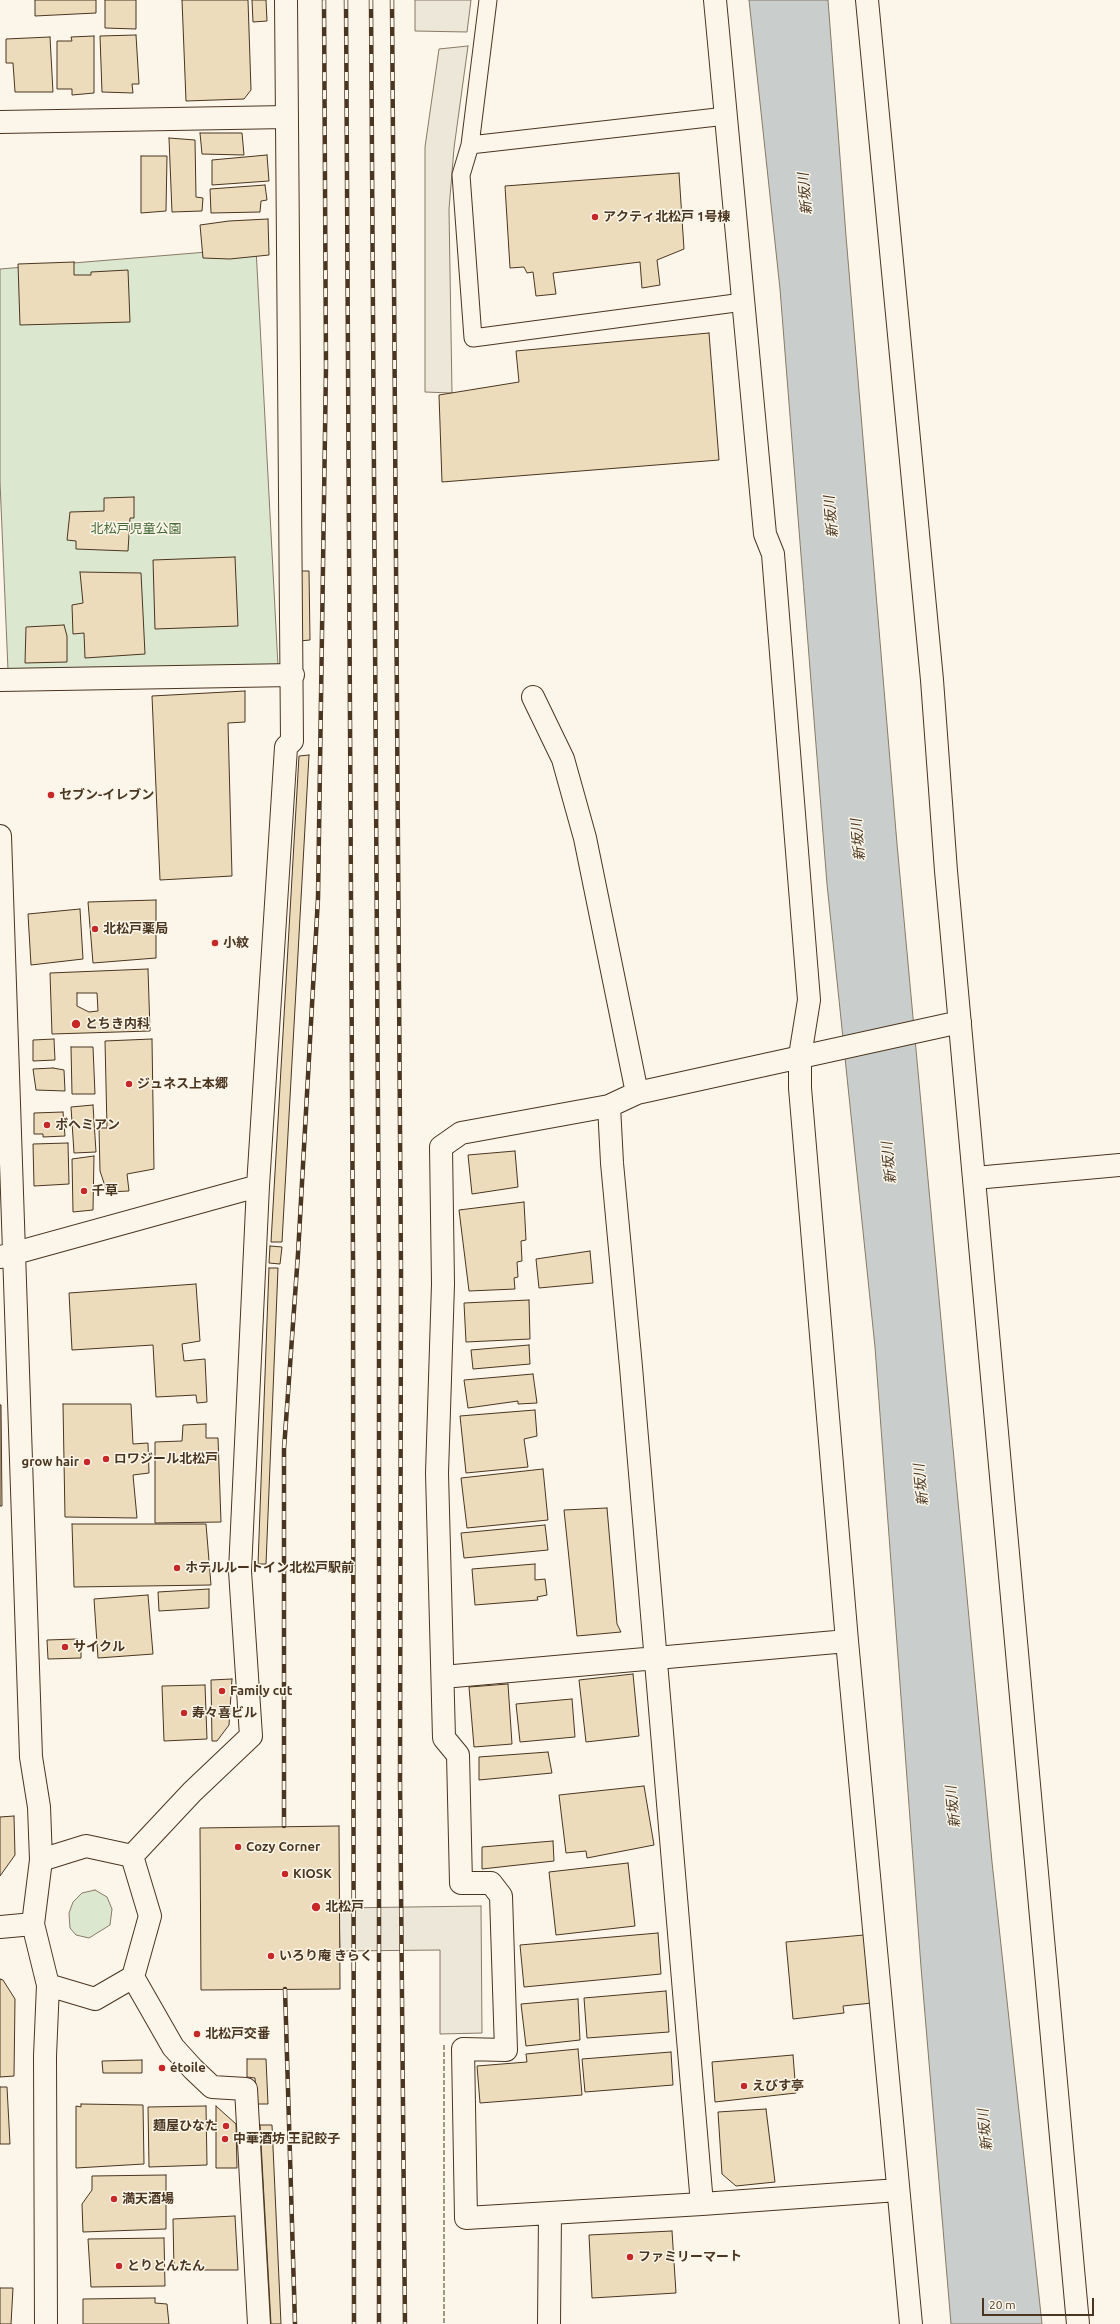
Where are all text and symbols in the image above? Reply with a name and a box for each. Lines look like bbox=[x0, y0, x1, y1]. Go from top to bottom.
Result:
water label: 新坂川 bbox=[795, 172, 815, 216]
place label: アクティ北松戸 1号棟 bbox=[603, 209, 730, 225]
marker: アクティ北松戸 1号棟 bbox=[590, 212, 600, 222]
water label: 新坂川 bbox=[821, 495, 841, 539]
park label: 北松戸児童公園 bbox=[91, 521, 181, 537]
place label: セブン-イレブン bbox=[59, 787, 154, 803]
marker: セブン-イレブン bbox=[46, 790, 56, 800]
water label: 新坂川 bbox=[848, 818, 868, 862]
place label: 北松戸薬局 bbox=[103, 921, 168, 937]
marker: 北松戸薬局 bbox=[90, 924, 100, 934]
place label: 小紋 bbox=[223, 935, 249, 951]
marker: 小紋 bbox=[210, 938, 220, 948]
place label: とちき内科 bbox=[85, 1016, 150, 1032]
marker: とちき内科 bbox=[70, 1018, 82, 1030]
place label: ジュネス上本郷 bbox=[137, 1076, 228, 1092]
marker: ジュネス上本郷 bbox=[124, 1079, 134, 1089]
place label: ボヘミアン bbox=[55, 1117, 120, 1133]
marker: ボヘミアン bbox=[42, 1120, 52, 1130]
water label: 新坂川 bbox=[878, 1141, 900, 1185]
place label: 千草 bbox=[92, 1183, 118, 1199]
marker: 千草 bbox=[79, 1186, 89, 1196]
place label: ロワジール北松戸 bbox=[114, 1451, 218, 1467]
place label: grow hair bbox=[22, 1454, 79, 1470]
marker: ロワジール北松戸 bbox=[101, 1454, 111, 1464]
marker: grow hair bbox=[82, 1457, 92, 1467]
water label: 新坂川 bbox=[910, 1463, 932, 1507]
place label: ホテルルートイン北松戸駅前 bbox=[185, 1560, 354, 1576]
marker: ホテルルートイン北松戸駅前 bbox=[172, 1563, 182, 1573]
place label: サイクル bbox=[73, 1639, 125, 1655]
marker: サイクル bbox=[60, 1642, 70, 1652]
place label: Family cut bbox=[230, 1683, 292, 1699]
marker: Family cut bbox=[217, 1686, 227, 1696]
place label: 寿々喜ビル bbox=[192, 1705, 257, 1721]
marker: 寿々喜ビル bbox=[179, 1708, 189, 1718]
water label: 新坂川 bbox=[942, 1785, 964, 1829]
place label: Cozy Corner bbox=[246, 1839, 320, 1855]
marker: Cozy Corner bbox=[233, 1842, 243, 1852]
place label: KIOSK bbox=[293, 1866, 332, 1882]
marker: KIOSK bbox=[280, 1869, 290, 1879]
place label: 北松戸 bbox=[325, 1899, 364, 1915]
marker: 北松戸 bbox=[310, 1901, 322, 1913]
place label: いろり庵 きらく bbox=[279, 1948, 373, 1964]
marker: いろり庵 きらく bbox=[266, 1951, 276, 1961]
place label: 北松戸交番 bbox=[205, 2026, 270, 2042]
marker: 北松戸交番 bbox=[192, 2029, 202, 2039]
place label: étoile bbox=[170, 2060, 206, 2076]
marker: étoile bbox=[157, 2063, 167, 2073]
place label: えびす亭 bbox=[752, 2078, 804, 2094]
marker: えびす亭 bbox=[739, 2081, 749, 2091]
water label: 新坂川 bbox=[974, 2108, 996, 2152]
place label: 麺屋ひなた bbox=[153, 2118, 218, 2134]
marker: 麺屋ひなた bbox=[221, 2121, 231, 2131]
place label: 中華酒坊 王記餃子 bbox=[233, 2131, 340, 2147]
marker: 中華酒坊 王記餃子 bbox=[220, 2134, 230, 2144]
place label: 満天酒場 bbox=[122, 2191, 174, 2207]
marker: 満天酒場 bbox=[109, 2194, 119, 2204]
place label: ファミリーマート bbox=[638, 2249, 742, 2265]
marker: ファミリーマート bbox=[625, 2252, 635, 2262]
place label: とりとんたん bbox=[127, 2258, 205, 2274]
marker: とりとんたん bbox=[114, 2261, 124, 2271]
scale bar bbox=[984, 2290, 1096, 2316]
text: 20 m bbox=[989, 2298, 1016, 2311]

